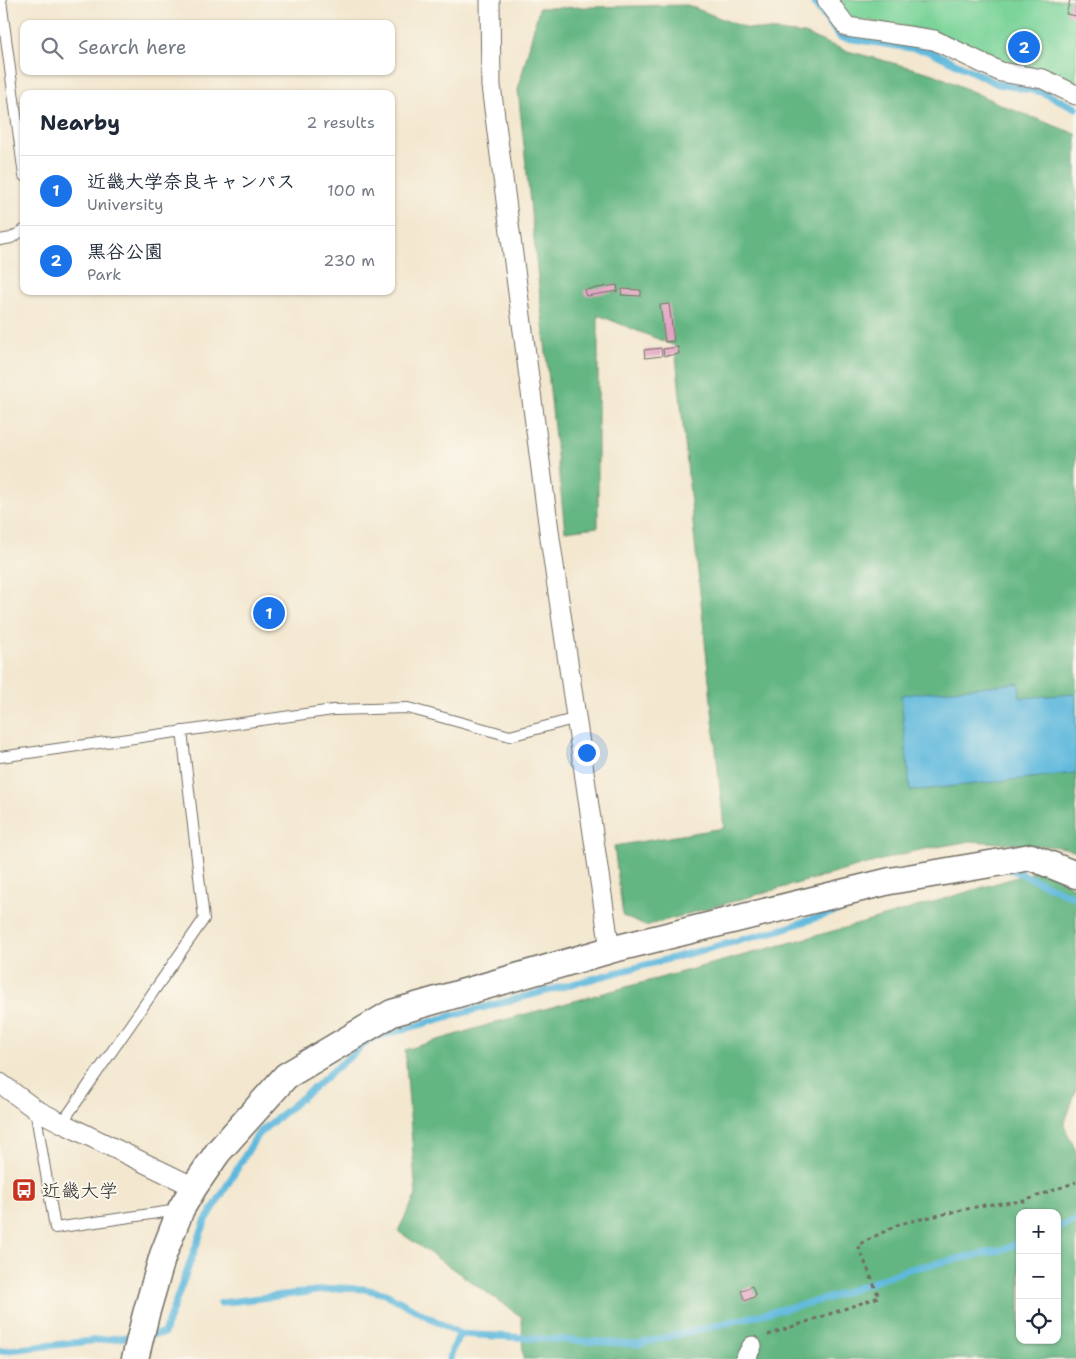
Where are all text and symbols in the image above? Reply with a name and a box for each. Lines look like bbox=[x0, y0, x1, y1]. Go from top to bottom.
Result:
search box bbox=[20, 20, 395, 75]
pin: 2 bbox=[1008, 28, 1040, 66]
icon: search bbox=[38, 34, 66, 62]
text: Search here bbox=[78, 35, 187, 60]
text: Nearby bbox=[40, 109, 120, 137]
text: 2 results bbox=[306, 112, 375, 133]
text: 近畿大学奈良キャンパス bbox=[87, 169, 295, 194]
text: 1 bbox=[52, 180, 60, 201]
text: 100 m bbox=[327, 180, 375, 201]
text: University bbox=[87, 194, 163, 215]
text: 黒谷公園 bbox=[87, 239, 163, 264]
text: 2 bbox=[50, 250, 62, 271]
text: 230 m bbox=[323, 250, 375, 271]
text: Park bbox=[87, 264, 121, 285]
pin: 1 bbox=[253, 594, 285, 632]
your location bbox=[574, 740, 600, 766]
bus stop icon: 近畿大学 bbox=[11, 1177, 37, 1203]
place label: 近畿大学 bbox=[42, 1178, 118, 1203]
map controls bbox=[1016, 1209, 1061, 1344]
button: + bbox=[1016, 1209, 1061, 1254]
button: − bbox=[1016, 1254, 1061, 1299]
button: locate bbox=[1016, 1299, 1061, 1344]

